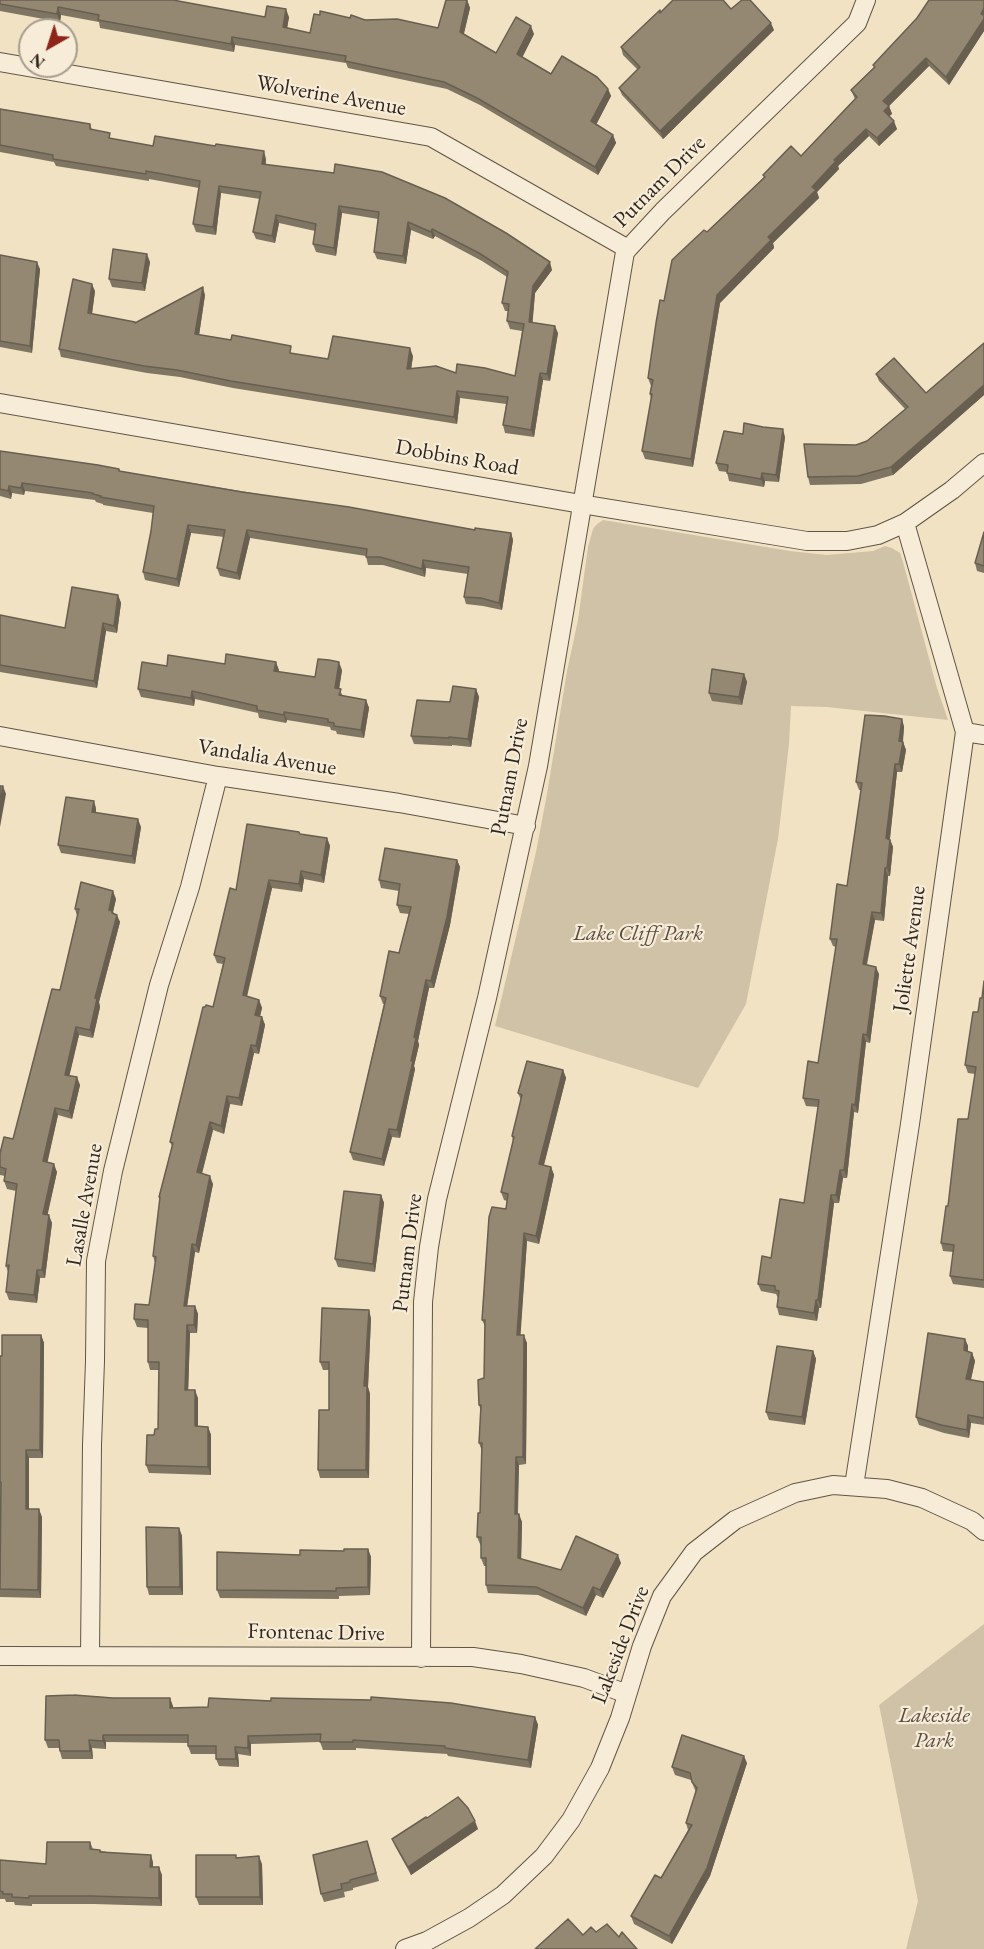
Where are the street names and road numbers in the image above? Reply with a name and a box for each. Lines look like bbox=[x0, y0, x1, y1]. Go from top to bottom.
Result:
street label: Wolverine Avenue bbox=[254, 70, 408, 122]
street label: Putnam Drive bbox=[608, 130, 712, 234]
street label: Dobbins Road bbox=[393, 434, 521, 482]
street label: Putnam Drive bbox=[486, 716, 534, 838]
street label: Vandalia Avenue bbox=[196, 734, 338, 782]
street label: Joliette Avenue bbox=[888, 884, 932, 1014]
street label: Lasalle Avenue bbox=[61, 1142, 109, 1268]
street label: Putnam Drive bbox=[388, 1192, 428, 1314]
street label: Lakeside Drive bbox=[586, 1582, 656, 1708]
street label: Frontenac Drive bbox=[247, 1619, 385, 1647]

